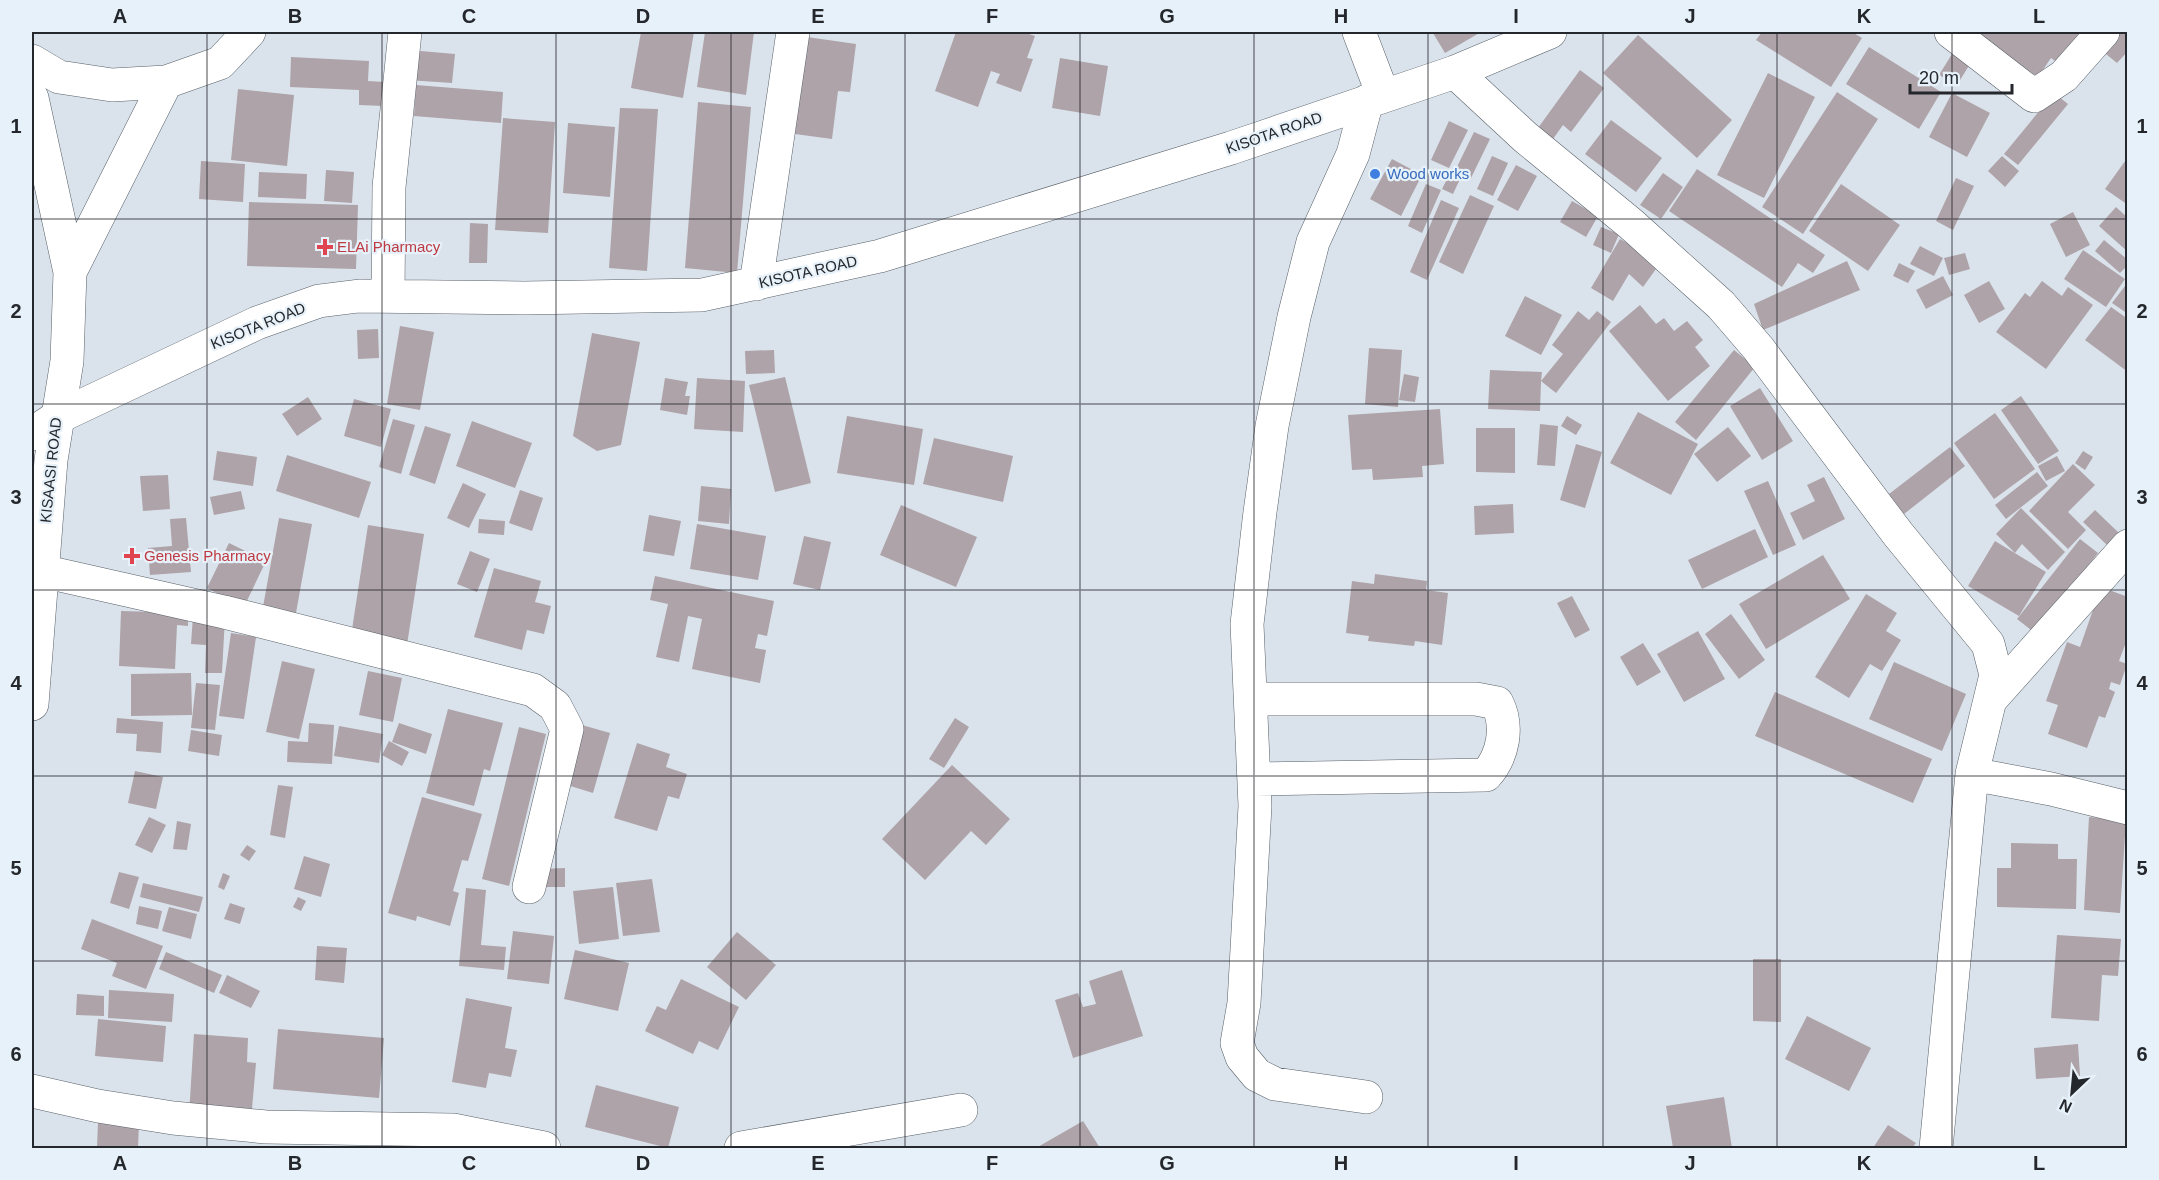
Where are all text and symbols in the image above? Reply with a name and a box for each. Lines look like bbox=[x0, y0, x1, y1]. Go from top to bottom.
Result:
text: A bbox=[113, 5, 127, 27]
text: B bbox=[288, 5, 302, 27]
text: C bbox=[462, 5, 476, 27]
text: D bbox=[636, 5, 650, 27]
text: E bbox=[811, 5, 825, 27]
text: F bbox=[986, 5, 998, 27]
text: G bbox=[1159, 5, 1175, 27]
text: H bbox=[1334, 5, 1348, 27]
text: I bbox=[1513, 5, 1519, 27]
text: J bbox=[1684, 5, 1696, 27]
text: K bbox=[1857, 5, 1872, 27]
text: L bbox=[2033, 5, 2045, 27]
scale bar bbox=[1910, 57, 2012, 95]
text: 20 m bbox=[1919, 68, 1959, 88]
street label: KISOTA ROAD bbox=[1224, 108, 1324, 157]
text: 1 bbox=[10, 115, 22, 137]
text: 1 bbox=[2136, 115, 2148, 137]
place label: Wood works bbox=[1387, 165, 1469, 182]
marker: Wood works bbox=[1368, 167, 1382, 181]
place label: ELAi Pharmacy bbox=[337, 238, 441, 255]
marker: ELAi Pharmacy bbox=[318, 240, 332, 254]
street label: KISOTA ROAD bbox=[757, 252, 859, 291]
street label: KISOTA ROAD bbox=[208, 299, 308, 352]
text: 2 bbox=[10, 300, 22, 322]
text: 2 bbox=[2136, 300, 2148, 322]
street label: KISAASI ROAD bbox=[37, 416, 65, 523]
text: 3 bbox=[10, 486, 22, 508]
text: 3 bbox=[2136, 486, 2148, 508]
place label: Genesis Pharmacy bbox=[144, 547, 271, 564]
marker: Genesis Pharmacy bbox=[125, 549, 139, 563]
text: 4 bbox=[10, 672, 22, 694]
text: 4 bbox=[2136, 672, 2148, 694]
text: 5 bbox=[10, 857, 22, 879]
text: 5 bbox=[2136, 857, 2148, 879]
text: 6 bbox=[10, 1043, 22, 1065]
text: 6 bbox=[2136, 1043, 2148, 1065]
north arrow bbox=[2042, 1063, 2102, 1123]
text: N bbox=[2057, 1096, 2075, 1116]
text: A bbox=[113, 1152, 127, 1174]
text: B bbox=[288, 1152, 302, 1174]
text: C bbox=[462, 1152, 476, 1174]
text: D bbox=[636, 1152, 650, 1174]
text: E bbox=[811, 1152, 825, 1174]
text: F bbox=[986, 1152, 998, 1174]
text: G bbox=[1159, 1152, 1175, 1174]
text: H bbox=[1334, 1152, 1348, 1174]
text: I bbox=[1513, 1152, 1519, 1174]
text: J bbox=[1684, 1152, 1696, 1174]
text: K bbox=[1857, 1152, 1872, 1174]
text: L bbox=[2033, 1152, 2045, 1174]

